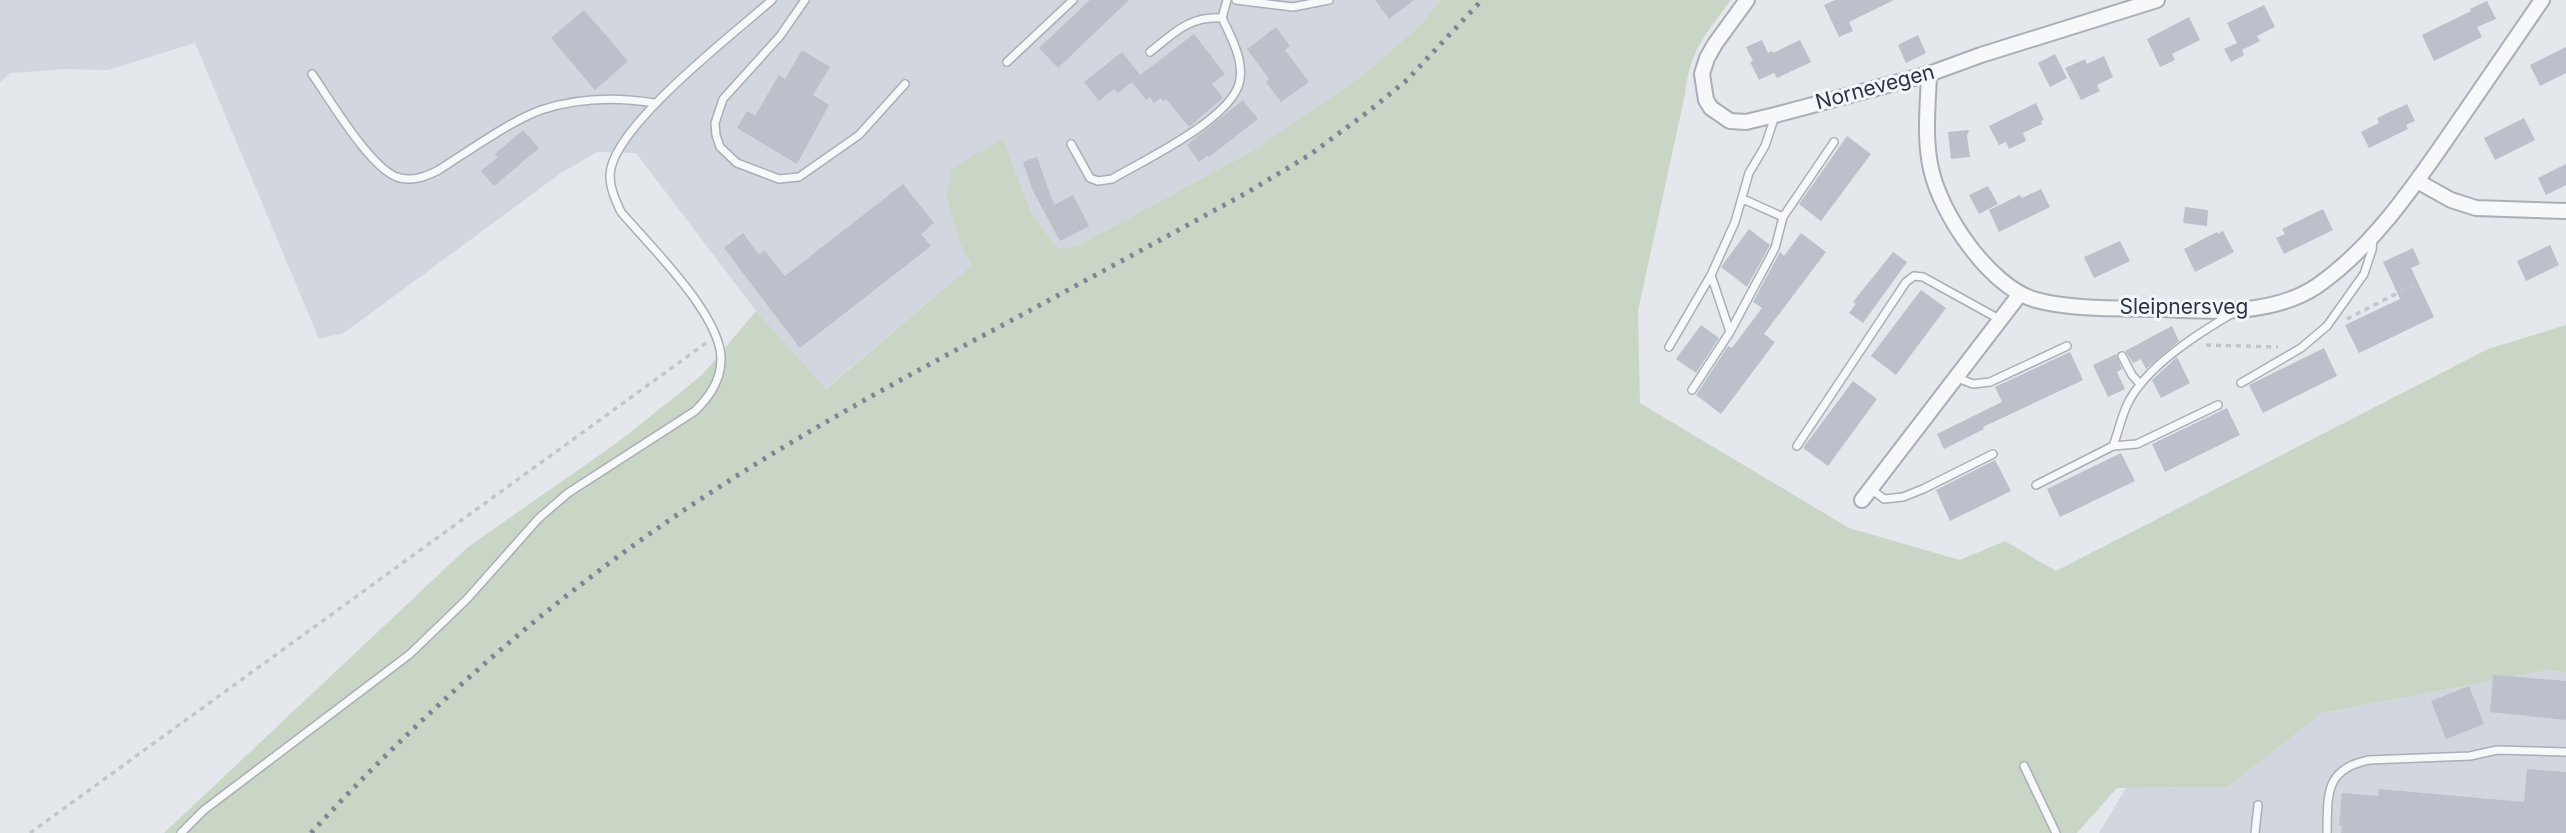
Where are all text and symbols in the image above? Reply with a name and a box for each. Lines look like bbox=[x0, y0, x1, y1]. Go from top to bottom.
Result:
street label: Nornevegen bbox=[1813, 59, 1937, 114]
street label: Sleipnersveg bbox=[2120, 294, 2248, 319]

